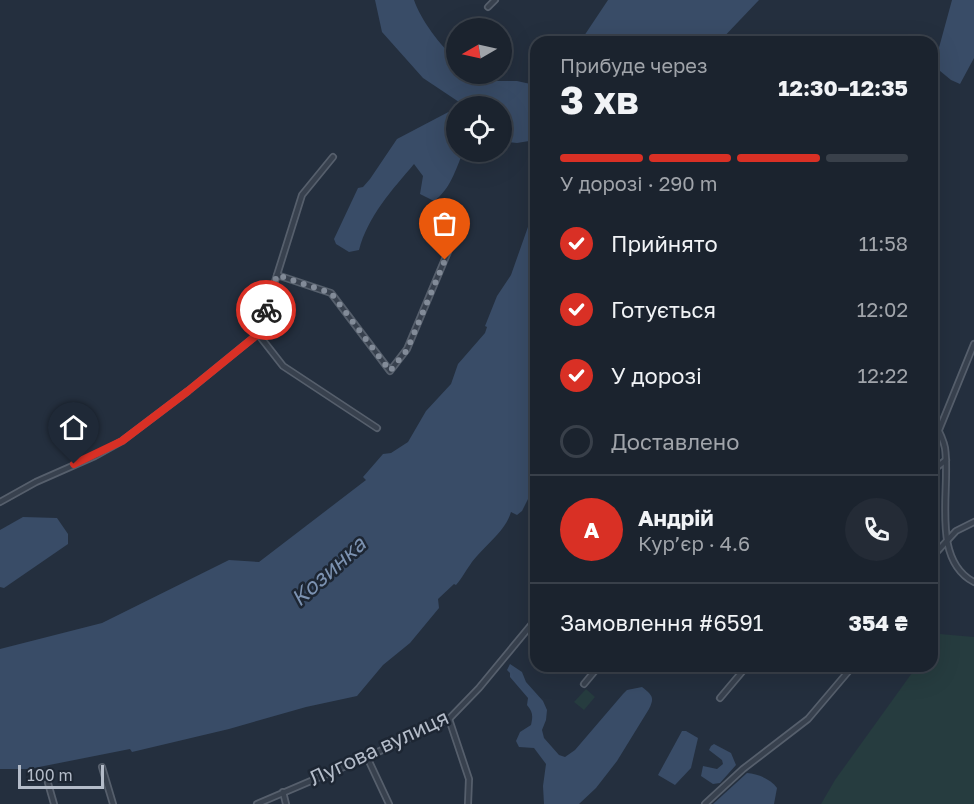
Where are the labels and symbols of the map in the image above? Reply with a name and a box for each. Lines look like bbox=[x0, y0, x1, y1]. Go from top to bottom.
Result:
north arrow bbox=[446, 18, 512, 84]
pin bbox=[419, 198, 470, 260]
courier bbox=[236, 280, 296, 340]
pin bbox=[48, 402, 99, 464]
water label: Козинка bbox=[285, 529, 372, 611]
street label: Лугова вулиця bbox=[305, 703, 452, 791]
scale bar bbox=[18, 762, 104, 790]

